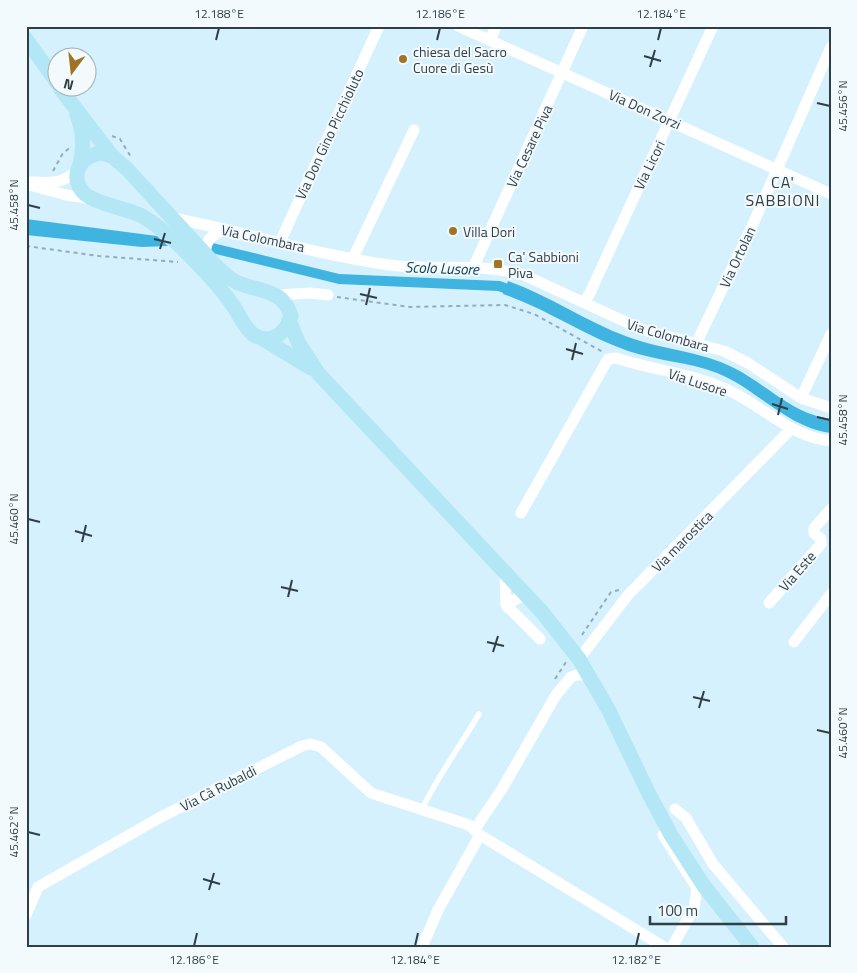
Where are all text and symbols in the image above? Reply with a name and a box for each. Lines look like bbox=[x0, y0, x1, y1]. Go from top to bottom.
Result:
text: 12.188°E bbox=[194, 4, 244, 23]
text: 12.186°E bbox=[415, 4, 465, 23]
text: 12.184°E bbox=[636, 4, 686, 23]
place label: chiesa del Sacro Cuore di Gesù bbox=[413, 41, 507, 78]
north arrow bbox=[48, 48, 98, 98]
marker: chiesa del Sacro Cuore di Gesù bbox=[397, 53, 409, 65]
street label: Via Don Gino Picchioluto bbox=[289, 65, 369, 203]
text: N bbox=[61, 74, 76, 96]
text: 45.456°N bbox=[833, 80, 852, 132]
street label: Via Don Zorzi bbox=[605, 84, 685, 134]
street label: Via Cesare Piva bbox=[501, 101, 557, 191]
street label: Via Licori bbox=[628, 137, 670, 193]
district label: CA' SABBIONI bbox=[745, 170, 821, 212]
text: 45.458°N bbox=[4, 179, 23, 231]
street label: Via Colombara bbox=[219, 219, 307, 257]
place label: Villa Dori bbox=[463, 221, 515, 242]
street label: Via Ortolan bbox=[714, 223, 760, 291]
marker: Villa Dori bbox=[447, 225, 459, 237]
place label: Ca' Sabbioni Piva bbox=[508, 246, 579, 283]
water label: Scolo Lusore bbox=[405, 255, 480, 281]
marker: Ca' Sabbioni Piva bbox=[492, 258, 504, 270]
street label: Via Colombara bbox=[624, 313, 712, 357]
street label: Via Lusore bbox=[666, 363, 730, 401]
text: 45.458°N bbox=[833, 394, 852, 446]
text: 45.460°N bbox=[4, 493, 23, 545]
street label: Via marostica bbox=[646, 505, 718, 577]
street label: Via Este bbox=[773, 546, 821, 596]
text: 45.460°N bbox=[833, 707, 852, 759]
street label: Via Cà Rubaldi bbox=[176, 760, 260, 816]
text: 45.462°N bbox=[4, 806, 23, 858]
scale bar bbox=[650, 893, 786, 925]
text: 100 m bbox=[657, 899, 698, 922]
text: 12.186°E bbox=[169, 950, 219, 969]
text: 12.184°E bbox=[390, 950, 440, 969]
text: 12.182°E bbox=[611, 950, 661, 969]

